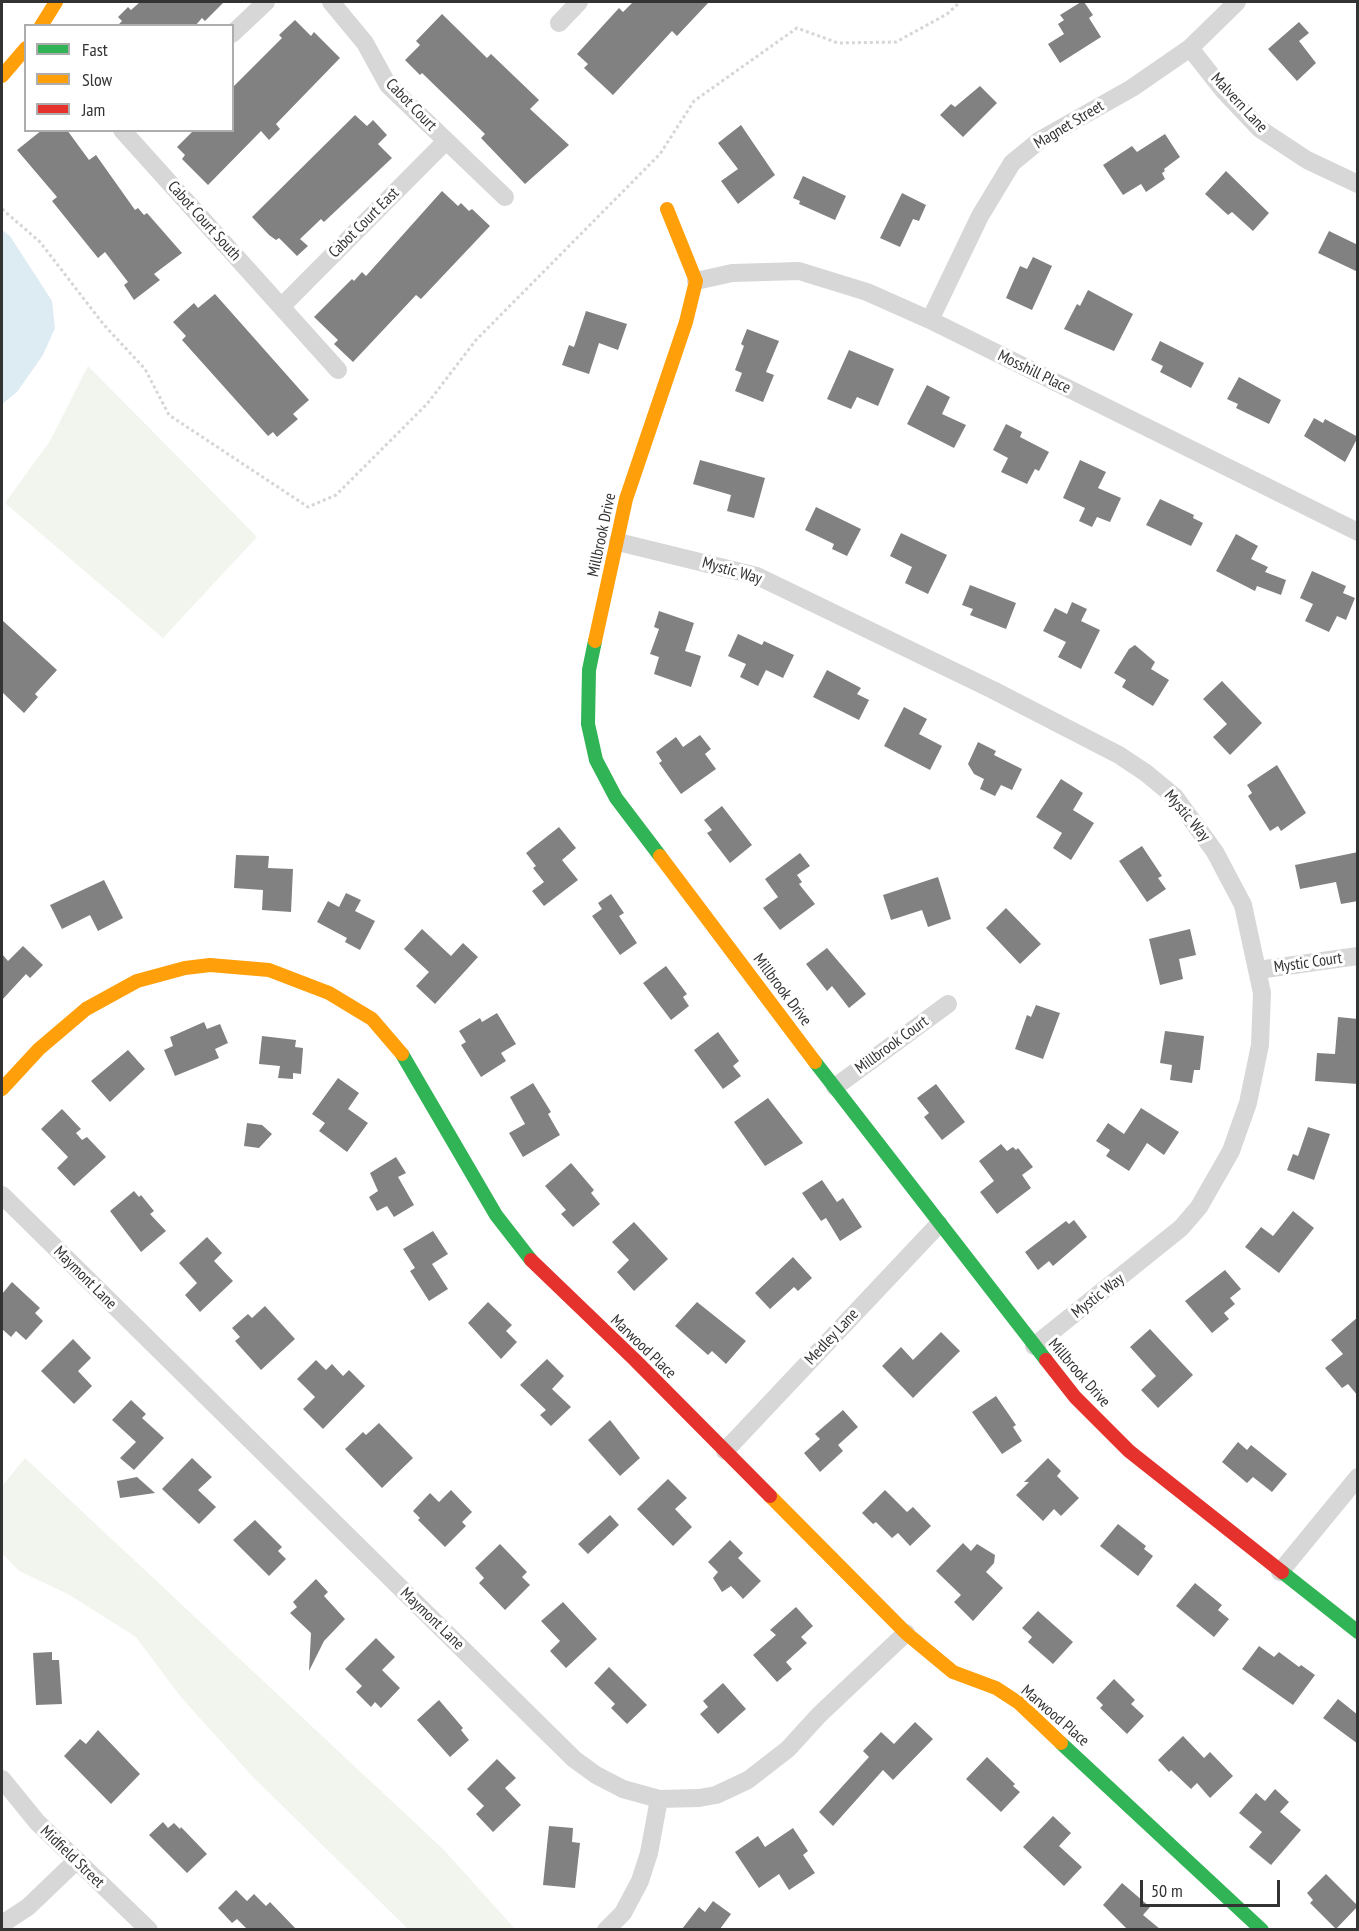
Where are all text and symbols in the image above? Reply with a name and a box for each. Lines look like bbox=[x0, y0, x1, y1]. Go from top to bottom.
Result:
legend bbox=[24, 24, 234, 132]
text: Fast bbox=[82, 38, 108, 61]
text: Slow bbox=[82, 68, 112, 91]
street label: Malvern Lane bbox=[1207, 69, 1271, 137]
street label: Cabot Court bbox=[381, 75, 441, 135]
street label: Magnet Street bbox=[1031, 97, 1107, 153]
text: Jam bbox=[82, 98, 105, 121]
street label: Cabot Court South bbox=[163, 177, 245, 265]
street label: Cabot Court East bbox=[325, 184, 403, 262]
street label: Mosshill Place bbox=[994, 346, 1074, 398]
street label: Millbrook Drive bbox=[584, 491, 620, 579]
street label: Mystic Way bbox=[700, 553, 764, 589]
street label: Mystic Way bbox=[1160, 786, 1214, 846]
street label: Mystic Court bbox=[1273, 949, 1343, 977]
street label: Millbrook Drive bbox=[749, 950, 815, 1030]
street label: Millbrook Court bbox=[852, 1012, 932, 1078]
street label: Maymont Lane bbox=[50, 1243, 120, 1313]
street label: Mystic Way bbox=[1068, 1270, 1128, 1322]
street label: Medley Lane bbox=[801, 1305, 863, 1369]
street label: Marwood Place bbox=[606, 1311, 680, 1383]
street label: Millbrook Drive bbox=[1044, 1335, 1114, 1411]
street label: Maymont Lane bbox=[396, 1584, 468, 1654]
street label: Marwood Place bbox=[1017, 1681, 1093, 1751]
street label: Midfield Street bbox=[36, 1822, 108, 1892]
scale bar bbox=[1143, 1868, 1282, 1906]
text: 50 m bbox=[1151, 1879, 1183, 1902]

